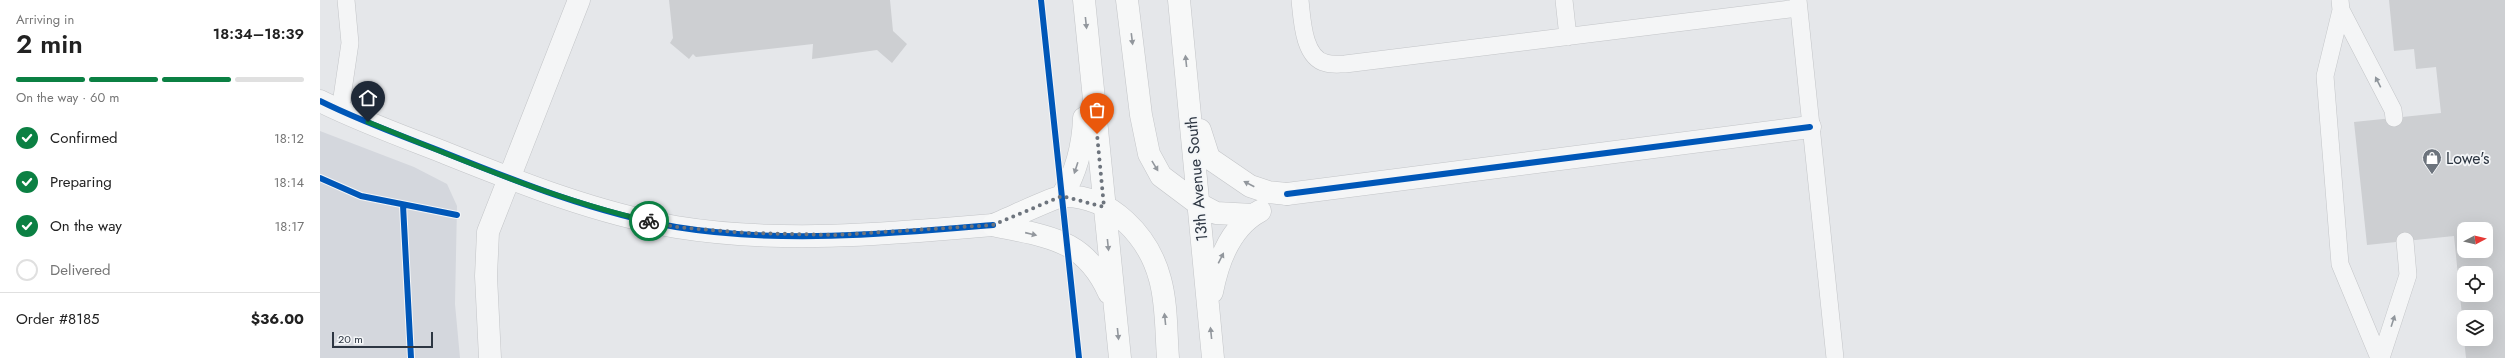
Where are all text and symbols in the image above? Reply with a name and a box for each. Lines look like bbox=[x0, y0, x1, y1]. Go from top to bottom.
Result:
text: Arriving in bbox=[16, 10, 74, 29]
one-way arrow bbox=[1082, 17, 1089, 29]
text: 18:34–18:39 bbox=[213, 23, 304, 45]
text: 2 min bbox=[16, 25, 83, 63]
one-way arrow bbox=[1129, 33, 1135, 45]
one-way arrow bbox=[1182, 55, 1189, 67]
one-way arrow bbox=[2375, 77, 2381, 88]
pin bbox=[351, 81, 385, 122]
icon: home bbox=[357, 87, 379, 109]
text: On the way · 60 m bbox=[16, 88, 119, 107]
pin bbox=[1080, 93, 1114, 134]
icon: bag bbox=[1086, 99, 1108, 121]
street label: 13th Avenue South bbox=[1180, 115, 1213, 243]
icon: check bbox=[16, 127, 38, 149]
text: Confirmed bbox=[50, 127, 118, 149]
text: 18:12 bbox=[274, 129, 304, 148]
shop icon: Lowe's bbox=[2421, 147, 2443, 175]
place label: Lowe's bbox=[2446, 147, 2490, 170]
one-way arrow bbox=[1152, 160, 1159, 172]
one-way arrow bbox=[1073, 163, 1079, 175]
icon: check bbox=[16, 171, 38, 193]
text: Preparing bbox=[50, 171, 112, 193]
text: 18:14 bbox=[274, 173, 304, 192]
one-way arrow bbox=[1243, 181, 1255, 187]
courier bbox=[629, 201, 669, 241]
icon: bike bbox=[638, 210, 660, 232]
icon: check bbox=[16, 215, 38, 237]
text: On the way bbox=[50, 215, 122, 237]
text: 18:17 bbox=[274, 217, 304, 236]
north arrow bbox=[2457, 222, 2493, 258]
map controls bbox=[2457, 222, 2493, 346]
one-way arrow bbox=[1025, 231, 1038, 237]
one-way arrow bbox=[1105, 239, 1111, 251]
one-way arrow bbox=[1218, 252, 1225, 263]
text: Delivered bbox=[50, 259, 111, 281]
button: locate bbox=[2457, 266, 2493, 302]
text: Order #8185 bbox=[16, 308, 100, 330]
text: $36.00 bbox=[251, 308, 304, 330]
button: layers bbox=[2457, 310, 2493, 346]
one-way arrow bbox=[1161, 313, 1168, 325]
one-way arrow bbox=[2390, 315, 2396, 327]
one-way arrow bbox=[1207, 327, 1214, 339]
one-way arrow bbox=[1115, 328, 1121, 340]
scale bar bbox=[332, 330, 433, 349]
text: 20 m bbox=[338, 331, 363, 347]

